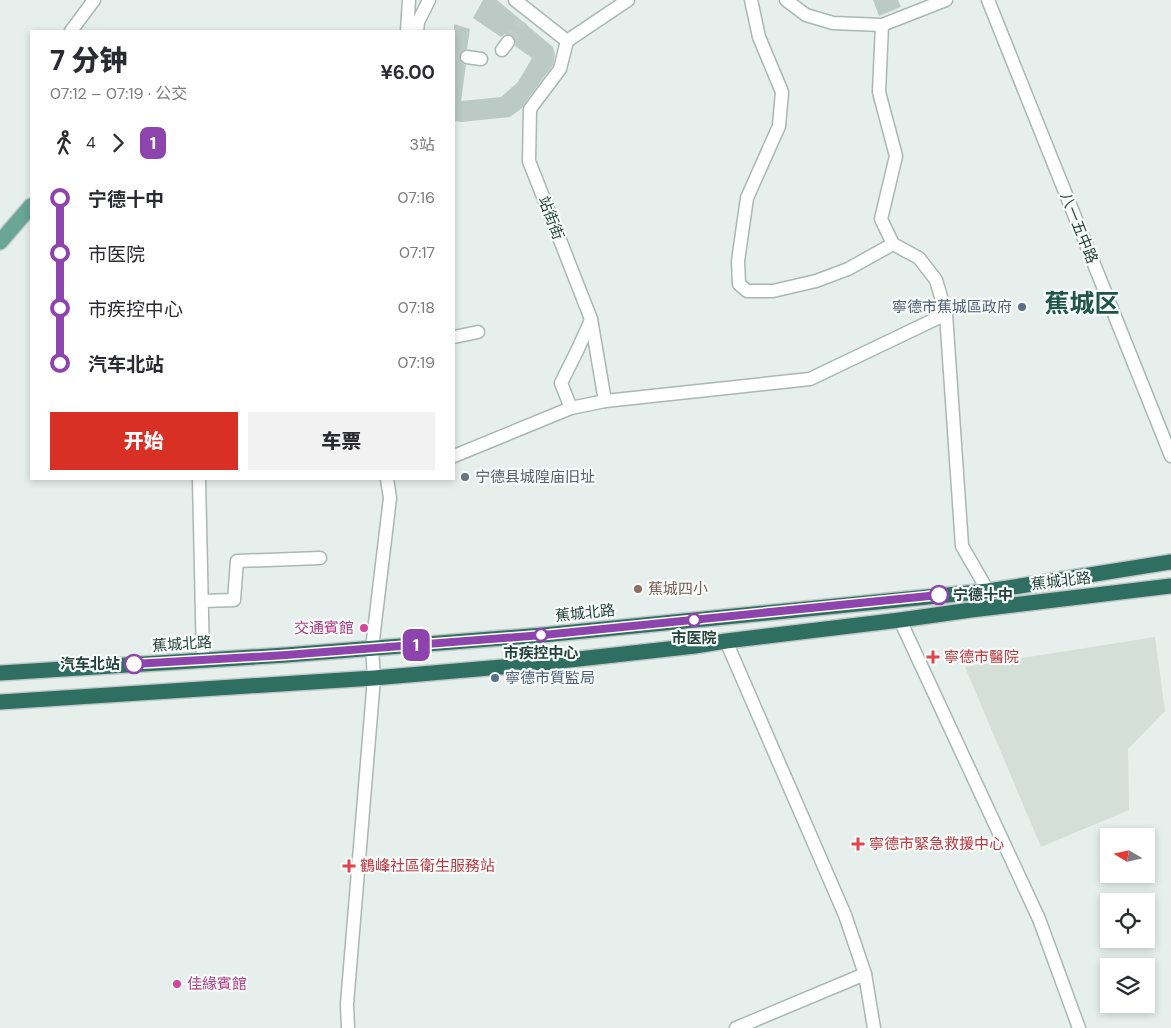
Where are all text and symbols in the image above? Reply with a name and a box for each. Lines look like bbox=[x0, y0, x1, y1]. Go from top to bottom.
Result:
text: 7 分钟 bbox=[50, 42, 128, 79]
text: ¥6.00 bbox=[380, 60, 435, 85]
text: 07:12 – 07:19 · 公交 bbox=[50, 83, 187, 104]
icon: walk bbox=[50, 129, 78, 157]
icon: forward bbox=[104, 129, 132, 157]
text: 1 bbox=[150, 131, 156, 155]
text: 4 bbox=[86, 132, 96, 153]
text: 3站 bbox=[410, 134, 435, 155]
text: 宁德十中 bbox=[88, 187, 164, 212]
text: 07:16 bbox=[397, 187, 435, 208]
street label: 八一五中路 bbox=[1056, 189, 1102, 267]
street label: 站街街 bbox=[534, 193, 568, 243]
text: 市医院 bbox=[88, 242, 145, 267]
text: 07:17 bbox=[399, 242, 435, 263]
district label: 蕉城区 bbox=[1044, 287, 1120, 320]
text: 市疾控中心 bbox=[88, 297, 183, 322]
text: 07:18 bbox=[398, 297, 435, 318]
place label: 寧德市蕉城區政府 bbox=[892, 297, 1012, 317]
marker: 寧德市蕉城區政府 bbox=[1016, 301, 1028, 313]
text: 汽车北站 bbox=[88, 352, 164, 377]
text: 07:19 bbox=[397, 352, 435, 373]
button: 开始 bbox=[50, 412, 238, 470]
button: 车票 bbox=[248, 412, 435, 470]
place label: 宁德县城隍庙旧址 bbox=[475, 467, 595, 487]
marker: 宁德县城隍庙旧址 bbox=[459, 471, 471, 483]
street label: 蕉城北路 bbox=[1030, 567, 1092, 595]
place label: 蕉城四小 bbox=[648, 579, 708, 599]
marker: 蕉城四小 bbox=[632, 583, 644, 595]
marker: 宁德十中 bbox=[929, 585, 949, 605]
place label: 宁德十中 bbox=[953, 585, 1013, 605]
street label: 蕉城北路 bbox=[554, 600, 616, 626]
marker: 市医院 bbox=[687, 613, 701, 627]
place label: 交通賓館 bbox=[294, 618, 354, 638]
marker: 交通賓館 bbox=[358, 622, 370, 634]
marker: 市疾控中心 bbox=[534, 628, 548, 642]
place label: 市医院 bbox=[671, 628, 717, 648]
line badge: 1 bbox=[400, 629, 432, 661]
street label: 蕉城北路 bbox=[151, 632, 213, 656]
text: 1 bbox=[413, 633, 419, 657]
place label: 市疾控中心 bbox=[503, 643, 579, 663]
place label: 寧德市醫院 bbox=[944, 647, 1019, 667]
marker: 寧德市醫院 bbox=[926, 650, 940, 664]
place label: 汽车北站 bbox=[60, 654, 120, 674]
marker: 汽车北站 bbox=[124, 654, 144, 674]
place label: 寧德市質監局 bbox=[505, 668, 595, 688]
marker: 寧德市質監局 bbox=[489, 672, 501, 684]
north arrow bbox=[1100, 828, 1155, 882]
map controls bbox=[1100, 828, 1155, 1013]
place label: 寧德市緊急救援中心 bbox=[869, 834, 1004, 854]
marker: 寧德市緊急救援中心 bbox=[851, 837, 865, 851]
place label: 鶴峰社區衛生服務站 bbox=[360, 856, 495, 876]
marker: 鶴峰社區衛生服務站 bbox=[342, 859, 356, 873]
button: locate bbox=[1100, 893, 1155, 948]
button: layers bbox=[1100, 958, 1155, 1013]
place label: 佳緣賓館 bbox=[187, 974, 247, 994]
marker: 佳緣賓館 bbox=[171, 978, 183, 990]

